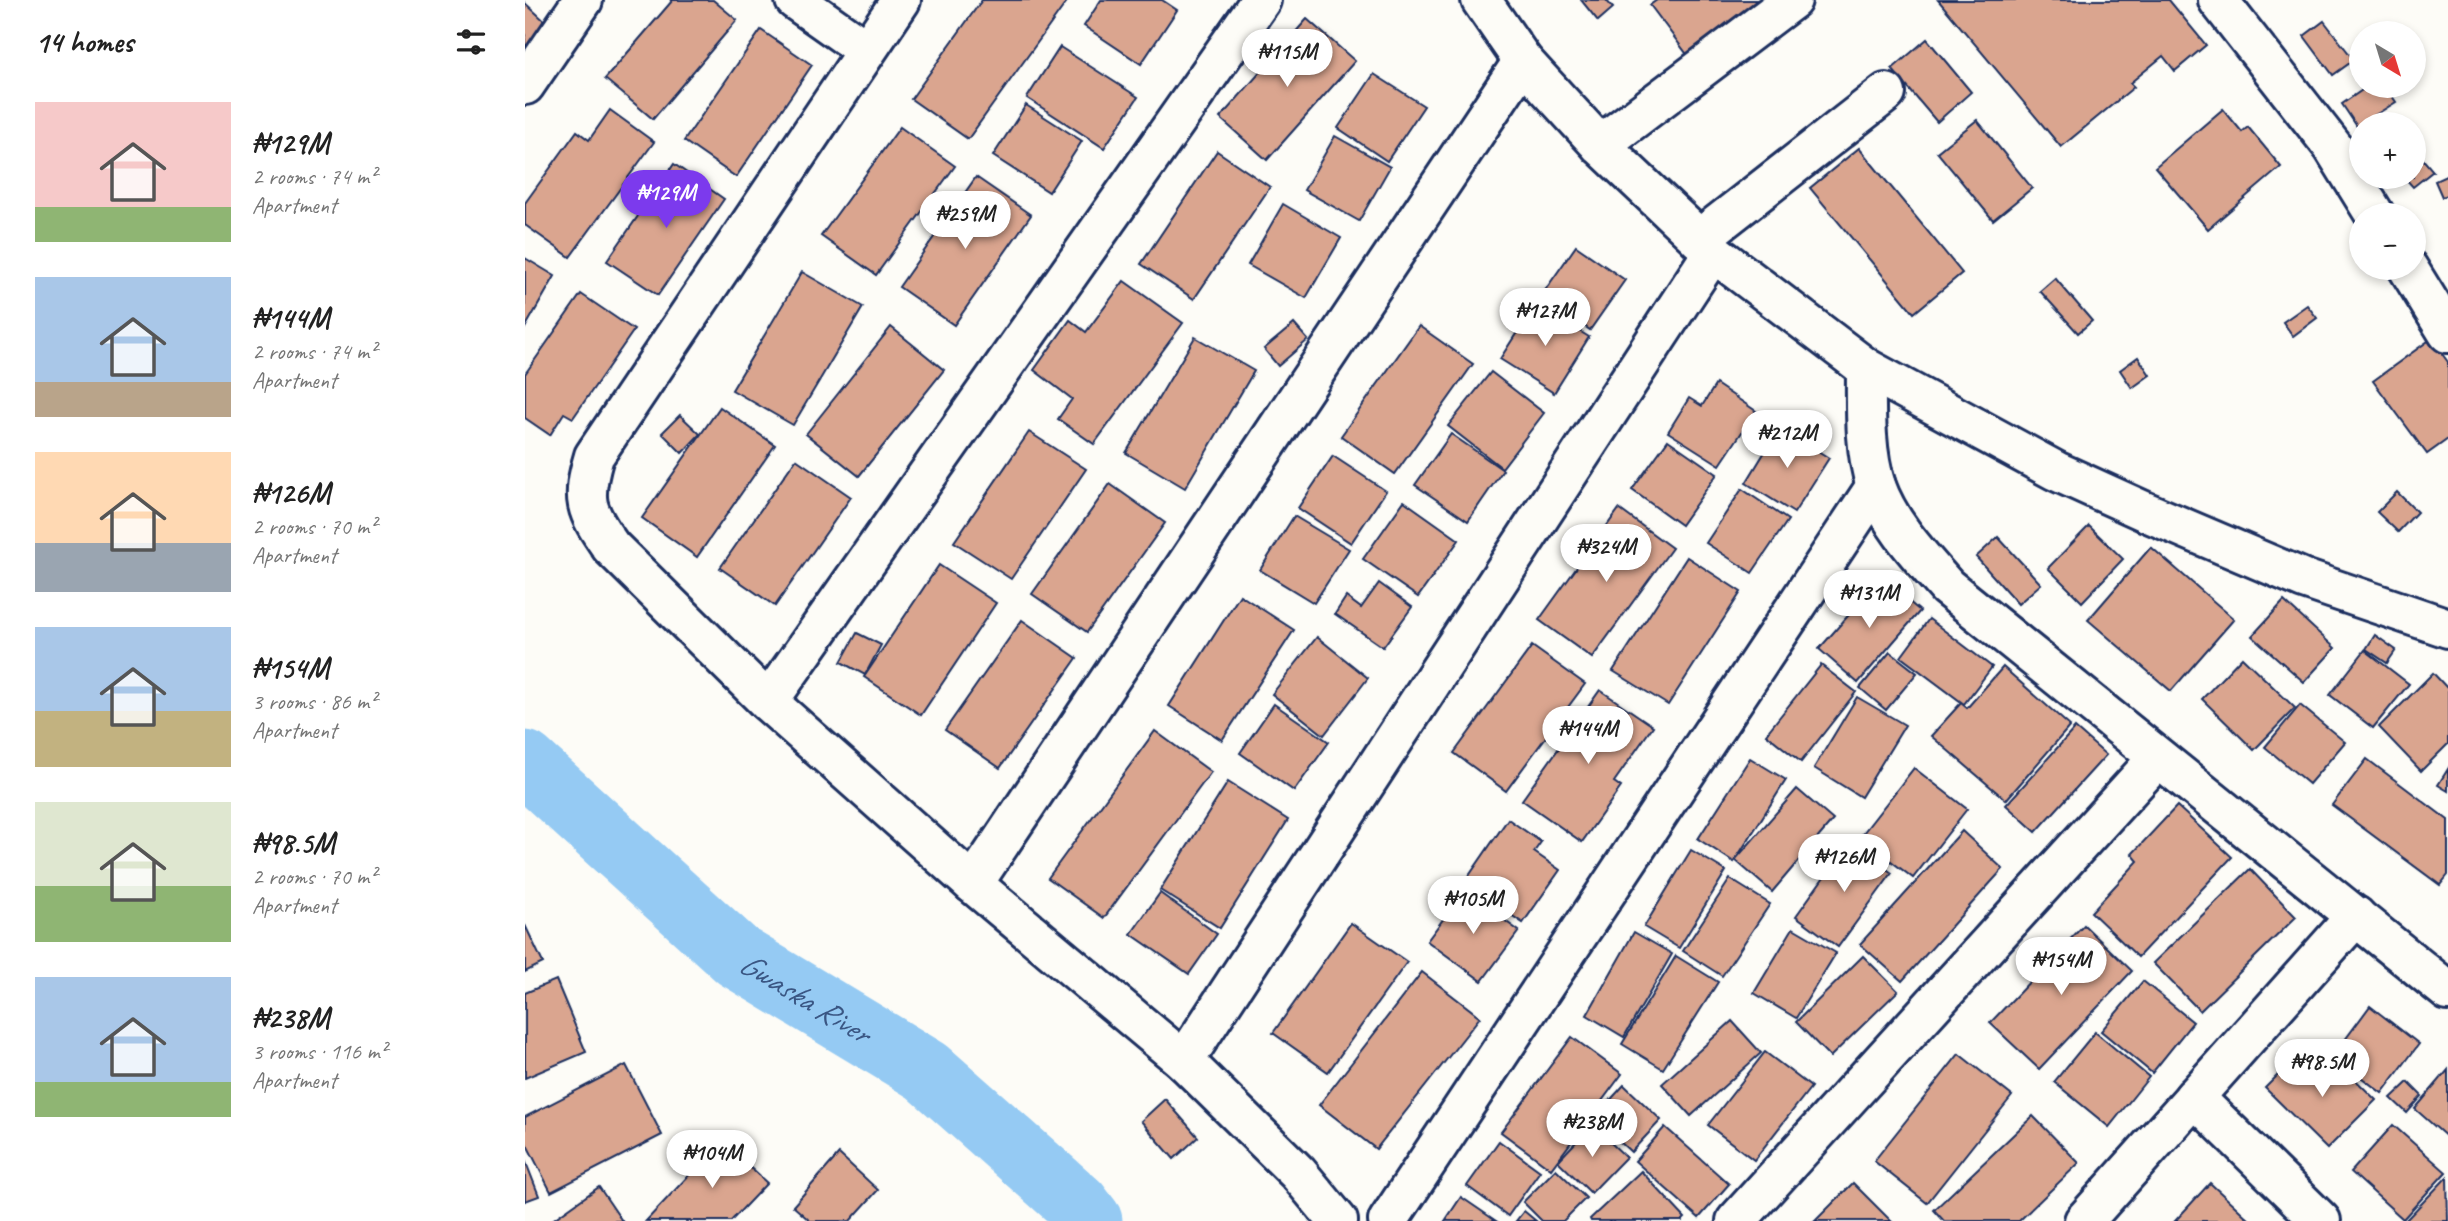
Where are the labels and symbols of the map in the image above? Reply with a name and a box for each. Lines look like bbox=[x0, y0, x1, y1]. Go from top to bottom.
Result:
north arrow bbox=[2349, 21, 2425, 98]
pin: ₦115M bbox=[1238, 29, 1336, 89]
pin: ₦129M bbox=[617, 170, 715, 230]
pin: ₦259M bbox=[916, 191, 1014, 251]
pin: ₦127M bbox=[1496, 288, 1594, 348]
pin: ₦212M bbox=[1738, 410, 1836, 470]
pin: ₦324M bbox=[1557, 524, 1655, 584]
pin: ₦131M bbox=[1820, 570, 1918, 630]
pin: ₦144M bbox=[1539, 706, 1637, 766]
pin: ₦126M bbox=[1795, 834, 1893, 894]
pin: ₦105M bbox=[1424, 876, 1522, 936]
pin: ₦154M bbox=[2012, 937, 2110, 997]
water label: Gwaska River bbox=[732, 943, 881, 1055]
pin: ₦98.5M bbox=[2265, 1040, 2379, 1099]
pin: ₦238M bbox=[1543, 1100, 1641, 1159]
pin: ₦104M bbox=[663, 1130, 761, 1190]

